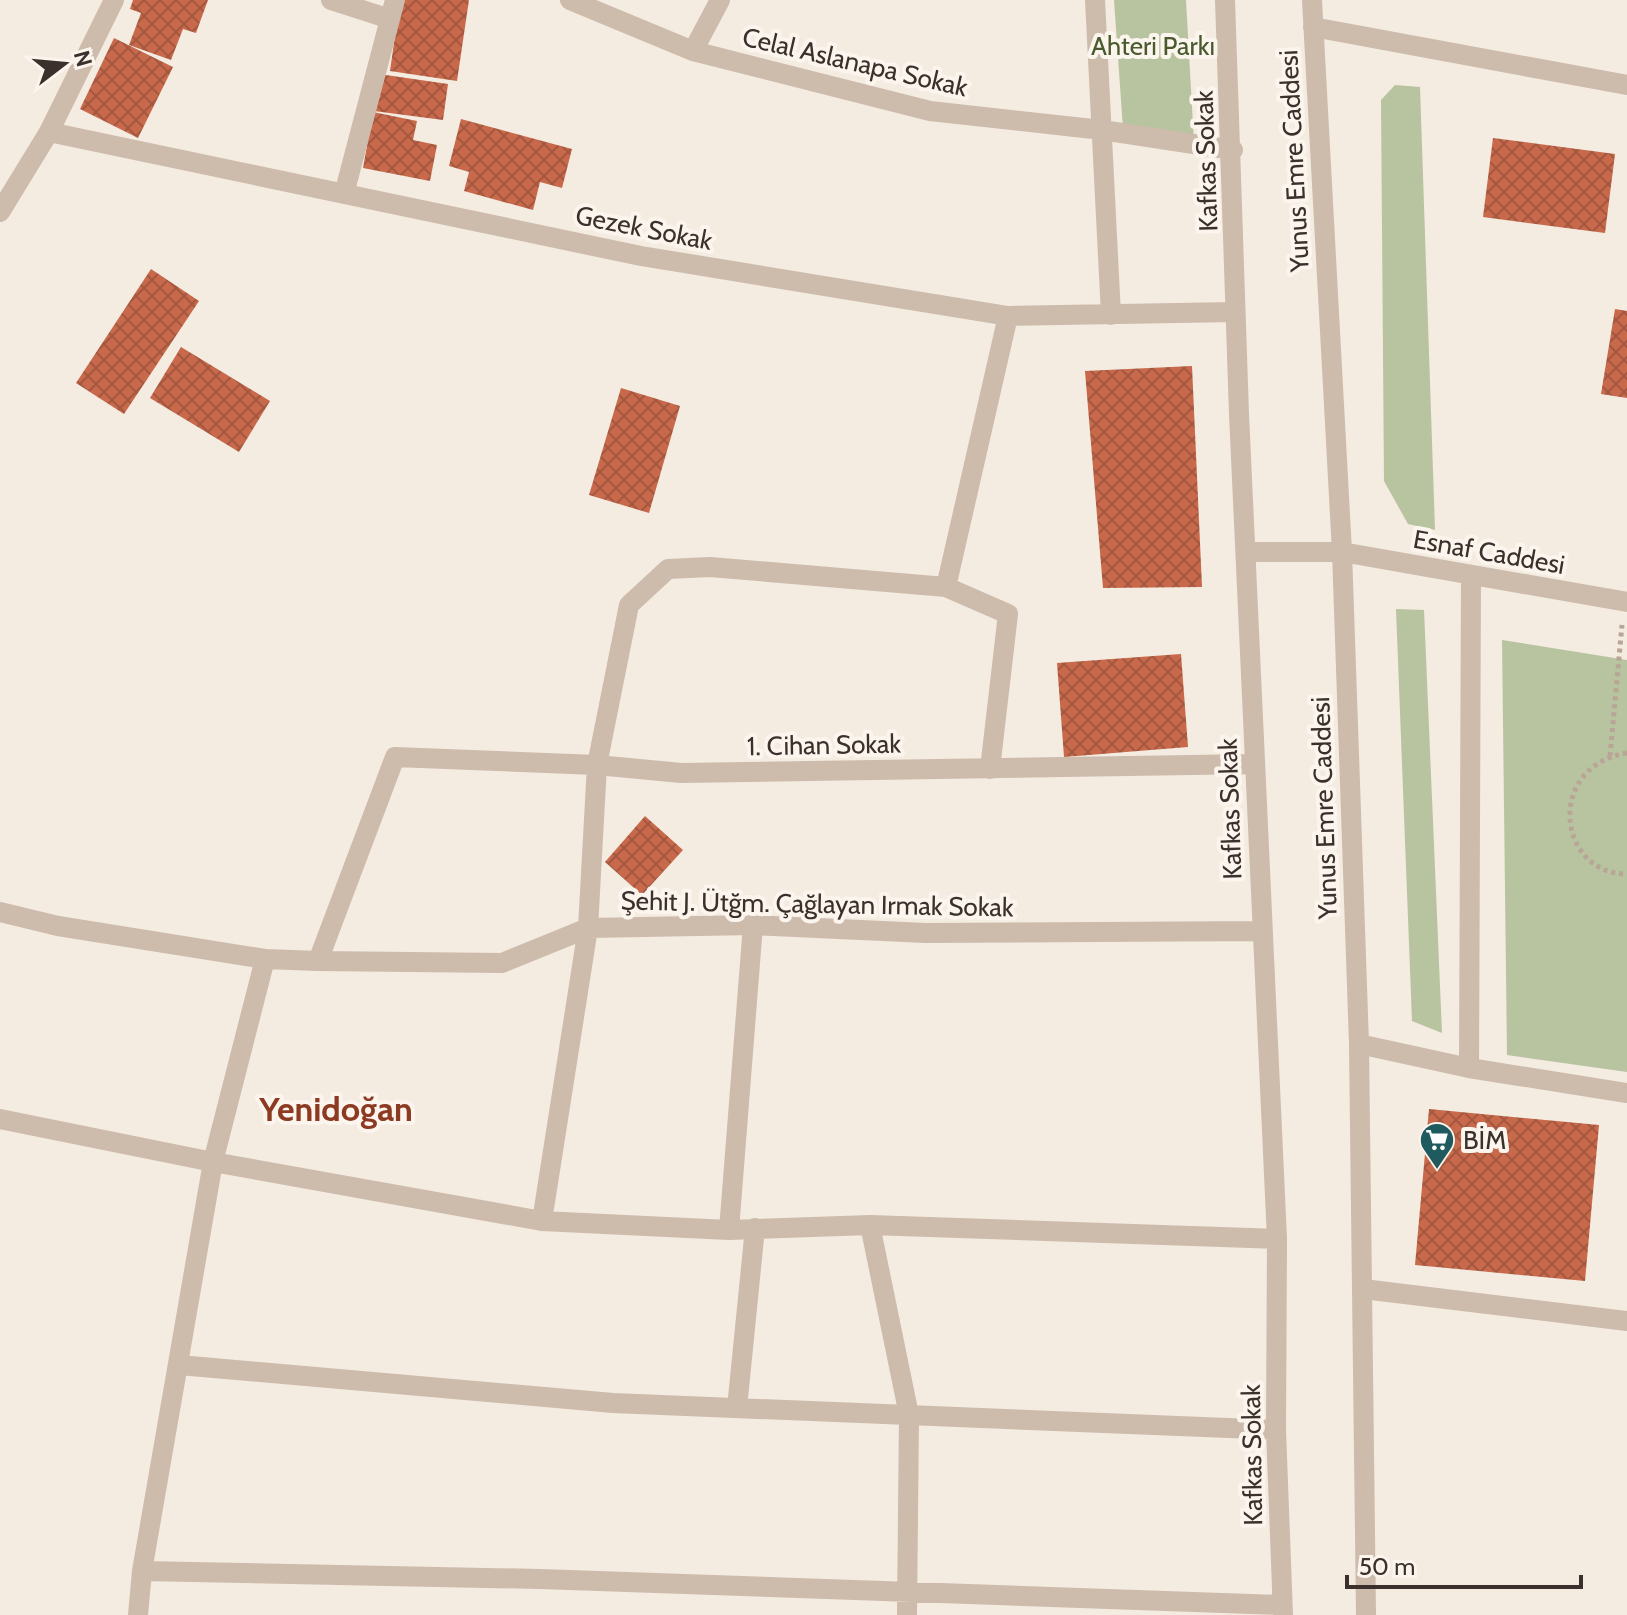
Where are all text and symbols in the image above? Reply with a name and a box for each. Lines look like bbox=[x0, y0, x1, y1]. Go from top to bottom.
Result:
street label: Celal Aslanapa Sokak bbox=[739, 21, 971, 104]
north arrow bbox=[24, 24, 104, 104]
park label: Ahteri Parkı bbox=[1091, 30, 1215, 62]
text: N bbox=[68, 47, 98, 70]
street label: Yunus Emre Caddesi bbox=[1272, 49, 1316, 274]
street label: Kafkas Sokak bbox=[1188, 89, 1224, 232]
street label: Gezek Sokak bbox=[573, 199, 715, 257]
street label: Esnaf Caddesi bbox=[1411, 523, 1567, 581]
street label: Yunus Emre Caddesi bbox=[1304, 696, 1344, 921]
street label: 1. Cihan Sokak bbox=[747, 728, 902, 762]
street label: Kafkas Sokak bbox=[1212, 737, 1248, 880]
street label: Şehit J. Ütğm. Çağlayan Irmak Sokak bbox=[620, 885, 1014, 923]
district label: Yenidoğan bbox=[258, 1088, 413, 1130]
supermarket icon: BİM bbox=[1418, 1121, 1456, 1171]
place label: BİM bbox=[1463, 1124, 1506, 1156]
street label: Kafkas Sokak bbox=[1235, 1384, 1269, 1526]
scale bar bbox=[1347, 1539, 1581, 1589]
text: 50 m bbox=[1359, 1552, 1415, 1581]

